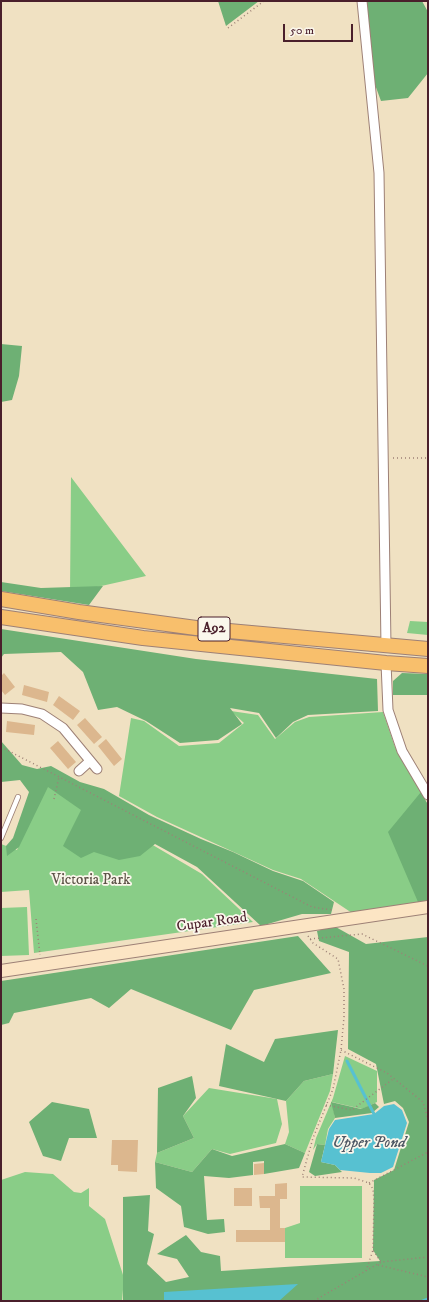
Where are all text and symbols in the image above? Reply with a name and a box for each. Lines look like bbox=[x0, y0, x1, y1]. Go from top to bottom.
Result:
scale bar bbox=[285, 16, 355, 42]
text: 50 m bbox=[290, 23, 314, 38]
road number: A92 bbox=[198, 617, 230, 641]
park label: Victoria Park bbox=[52, 872, 130, 890]
street label: Cupar Road bbox=[176, 909, 248, 937]
water label: Upper Pond bbox=[332, 1134, 406, 1154]

